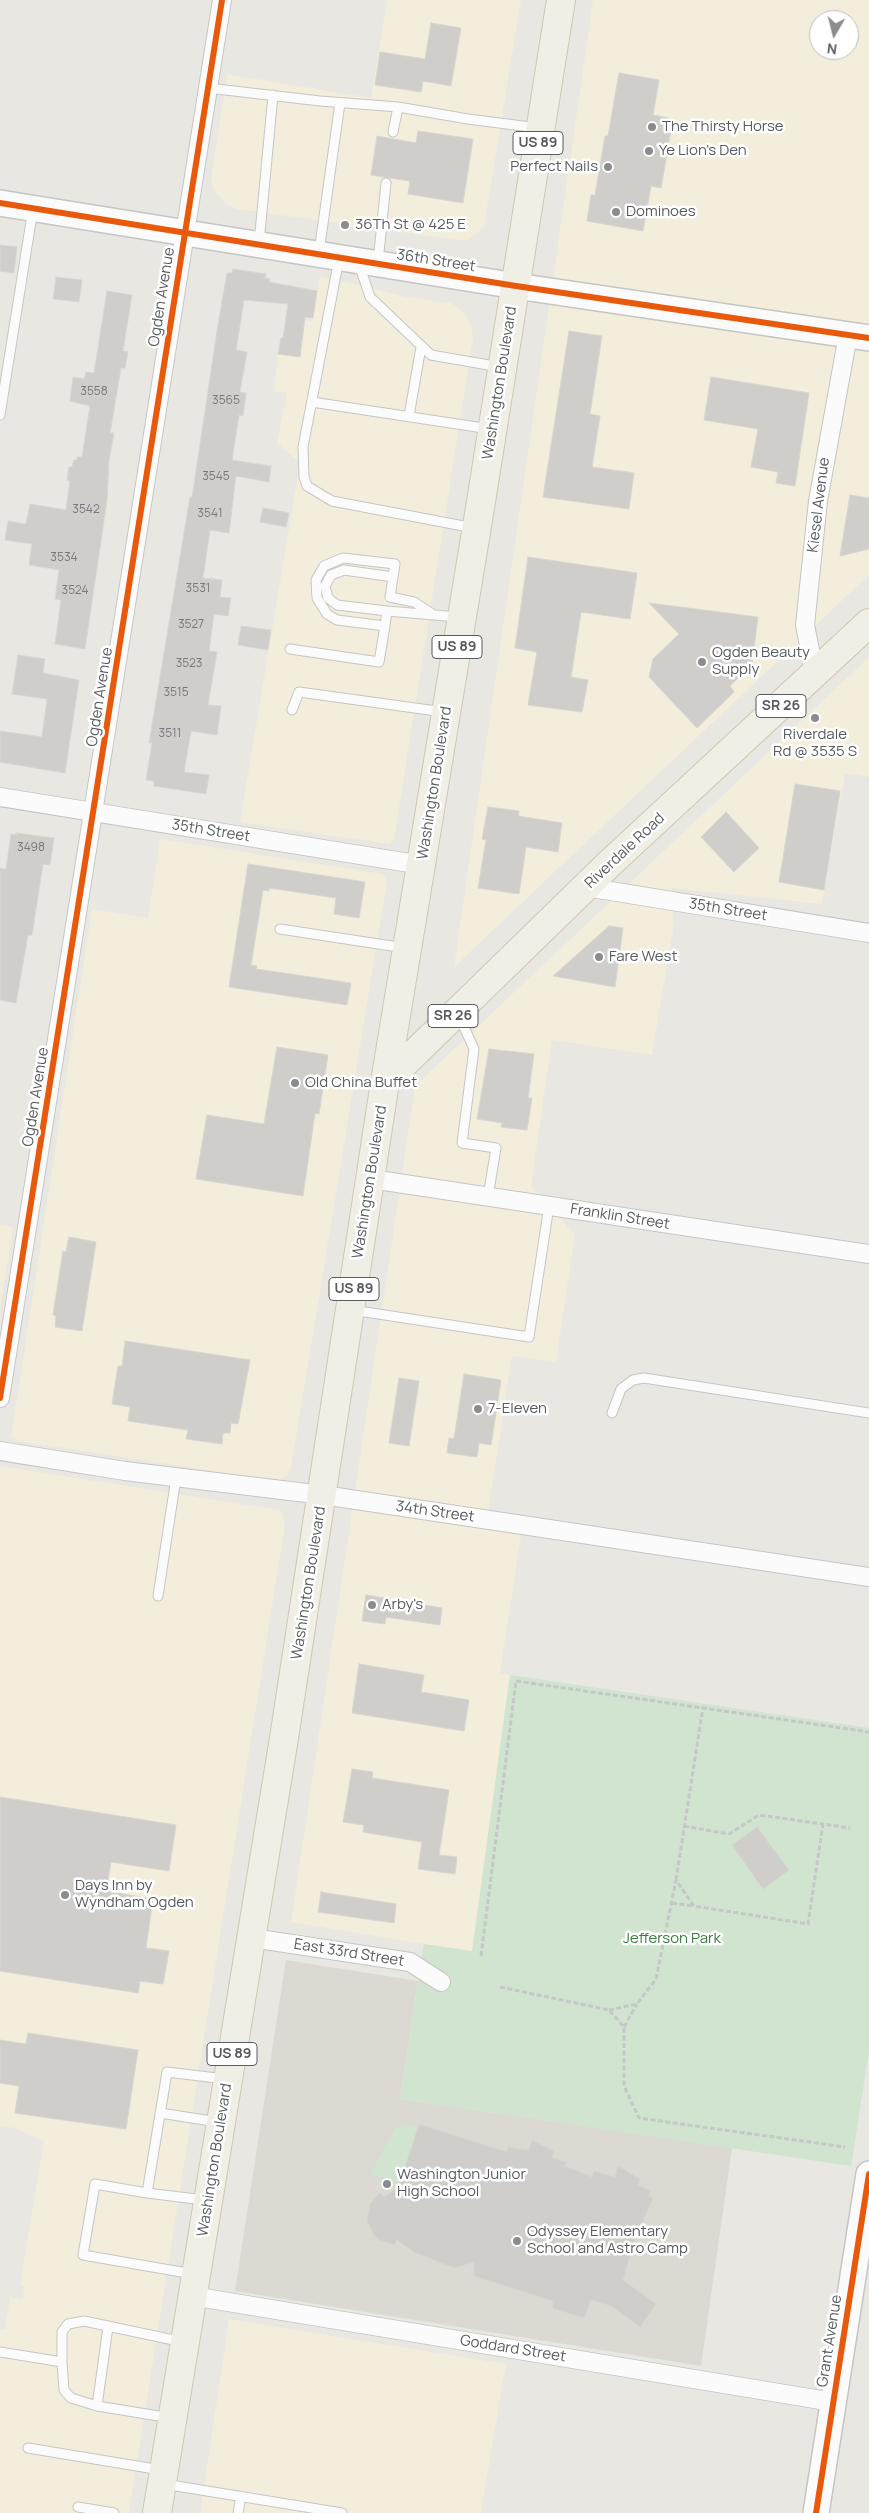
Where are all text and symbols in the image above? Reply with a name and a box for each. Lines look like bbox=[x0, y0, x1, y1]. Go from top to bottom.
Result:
north arrow bbox=[809, 10, 859, 60]
text: N bbox=[826, 39, 838, 59]
place label: The Thirsty Horse bbox=[662, 118, 784, 136]
marker: The Thirsty Horse bbox=[646, 121, 658, 133]
road number: US 89 bbox=[513, 132, 563, 154]
place label: Ye Lion's Den bbox=[659, 142, 747, 160]
marker: Ye Lion's Den bbox=[643, 145, 655, 157]
place label: Perfect Nails bbox=[510, 158, 598, 176]
marker: Perfect Nails bbox=[602, 161, 614, 173]
place label: Dominoes bbox=[626, 203, 696, 221]
marker: Dominoes bbox=[610, 206, 622, 218]
place label: 36Th St @ 425 E bbox=[355, 216, 466, 234]
marker: 36Th St @ 425 E bbox=[339, 219, 351, 231]
street label: Ogden Avenue bbox=[145, 246, 179, 348]
street label: 36th Street bbox=[395, 246, 477, 276]
street label: Washington Boulevard bbox=[479, 305, 521, 461]
house number: 3558 bbox=[80, 385, 108, 399]
house number: 3565 bbox=[212, 394, 240, 408]
street label: Kiesel Avenue bbox=[804, 456, 834, 554]
house number: 3545 bbox=[202, 470, 230, 484]
house number: 3542 bbox=[72, 503, 100, 517]
house number: 3541 bbox=[197, 507, 223, 521]
house number: 3534 bbox=[50, 551, 78, 565]
house number: 3531 bbox=[186, 582, 210, 596]
house number: 3524 bbox=[62, 584, 88, 598]
house number: 3527 bbox=[178, 618, 204, 632]
road number: US 89 bbox=[432, 636, 482, 659]
place label: Ogden Beauty Supply bbox=[712, 644, 810, 679]
street label: Ogden Avenue bbox=[83, 646, 117, 748]
marker: Ogden Beauty Supply bbox=[696, 656, 708, 668]
house number: 3523 bbox=[176, 657, 202, 671]
house number: 3515 bbox=[163, 686, 189, 700]
road number: SR 26 bbox=[756, 694, 806, 718]
street label: Washington Boulevard bbox=[414, 705, 456, 861]
marker: Riverdale Rd @ 3535 S bbox=[809, 712, 821, 724]
place label: Riverdale Rd @ 3535 S bbox=[773, 726, 857, 761]
house number: 3511 bbox=[159, 727, 181, 741]
street label: Riverdale Road bbox=[581, 810, 669, 892]
street label: 35th Street bbox=[171, 816, 251, 846]
house number: 3498 bbox=[17, 841, 45, 855]
street label: 35th Street bbox=[688, 895, 768, 925]
place label: Fare West bbox=[609, 948, 677, 966]
marker: Fare West bbox=[593, 951, 605, 963]
road number: SR 26 bbox=[428, 1004, 478, 1028]
street label: Ogden Avenue bbox=[19, 1046, 53, 1148]
place label: Old China Buffet bbox=[305, 1074, 417, 1092]
marker: Old China Buffet bbox=[289, 1077, 301, 1089]
street label: Washington Boulevard bbox=[349, 1104, 391, 1260]
street label: Franklin Street bbox=[569, 1200, 671, 1234]
road number: US 89 bbox=[329, 1278, 379, 1300]
place label: 7-Eleven bbox=[488, 1400, 547, 1418]
marker: 7-Eleven bbox=[472, 1403, 484, 1415]
street label: 34th Street bbox=[395, 1498, 475, 1526]
street label: Washington Boulevard bbox=[288, 1505, 330, 1661]
place label: Arby's bbox=[382, 1596, 423, 1614]
marker: Arby's bbox=[366, 1599, 378, 1611]
place label: Days Inn by Wyndham Ogden bbox=[75, 1877, 194, 1912]
marker: Days Inn by Wyndham Ogden bbox=[59, 1889, 71, 1901]
park label: Jefferson Park bbox=[623, 1930, 721, 1948]
street label: East 33rd Street bbox=[293, 1935, 405, 1971]
road number: US 89 bbox=[207, 2042, 257, 2066]
street label: Washington Boulevard bbox=[194, 2082, 236, 2238]
place label: Washington Junior High School bbox=[397, 2166, 526, 2201]
marker: Washington Junior High School bbox=[381, 2178, 393, 2190]
place label: Odyssey Elementary School and Astro Camp bbox=[527, 2223, 688, 2258]
marker: Odyssey Elementary School and Astro Camp bbox=[511, 2235, 523, 2247]
street label: Grant Avenue bbox=[814, 2294, 846, 2388]
street label: Goddard Street bbox=[459, 2332, 567, 2366]

